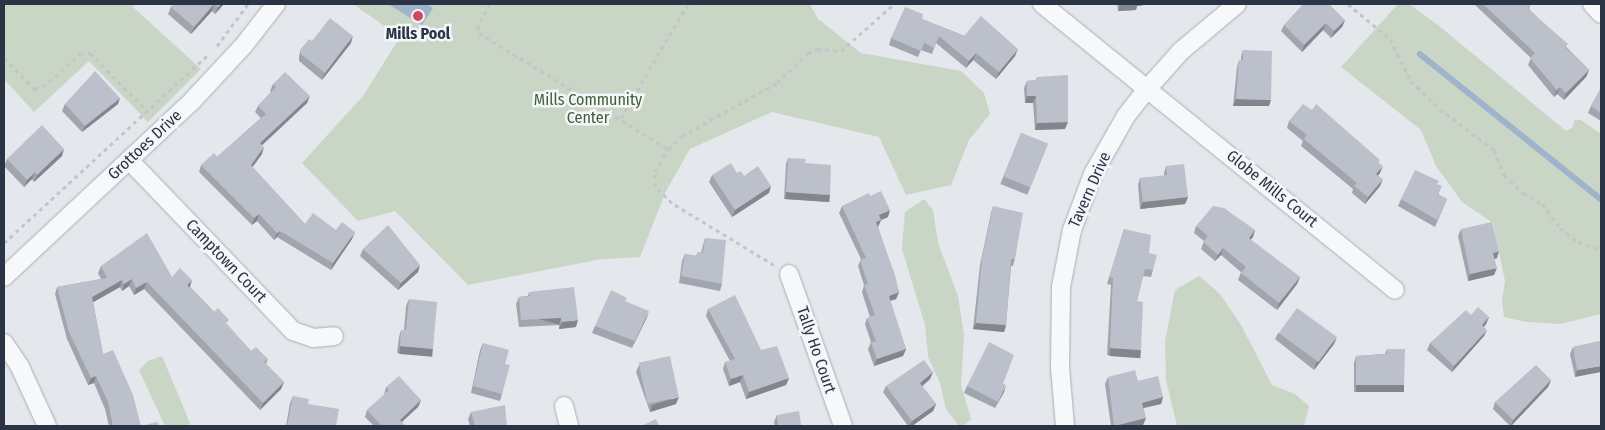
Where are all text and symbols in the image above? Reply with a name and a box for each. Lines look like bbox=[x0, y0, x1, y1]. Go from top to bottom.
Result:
marker: Mills Pool bbox=[412, 10, 424, 22]
place label: Mills Pool bbox=[386, 24, 450, 44]
park label: Mills Community Center bbox=[534, 90, 642, 128]
street label: Grottoes Drive bbox=[104, 106, 186, 184]
street label: Globe Mills Court bbox=[1223, 146, 1321, 232]
street label: Tavern Drive bbox=[1065, 149, 1115, 231]
street label: Camptown Court bbox=[182, 215, 270, 307]
street label: Tally Ho Court bbox=[792, 304, 840, 396]

